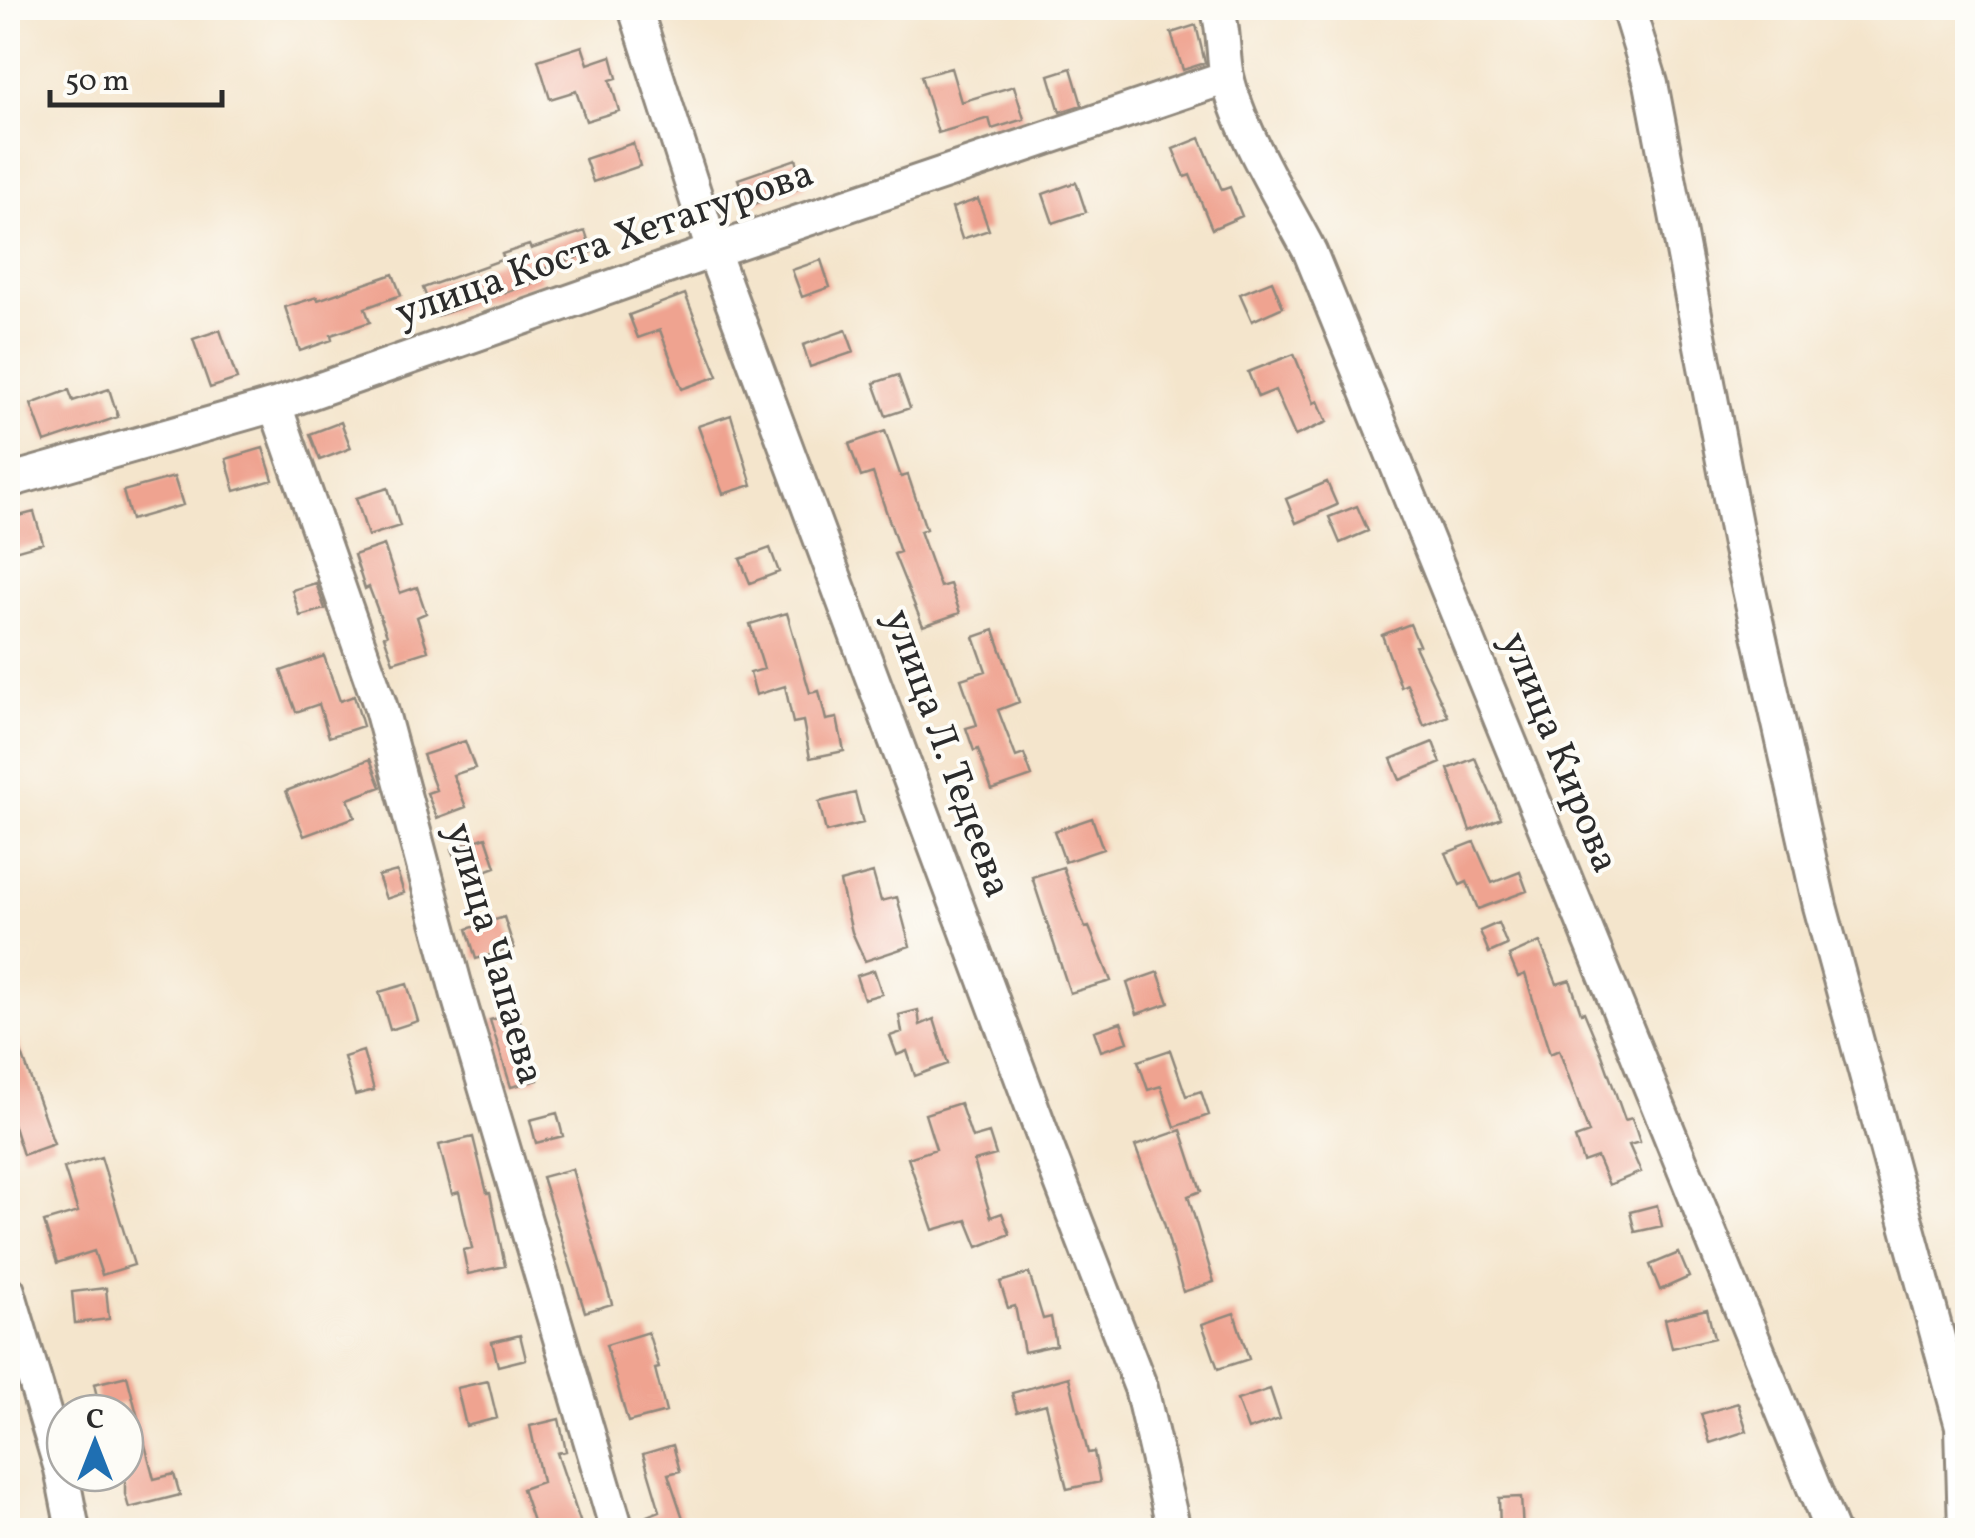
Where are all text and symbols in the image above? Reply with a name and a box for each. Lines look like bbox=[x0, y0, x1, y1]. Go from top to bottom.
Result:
scale bar bbox=[50, 45, 222, 107]
text: 50 m bbox=[65, 61, 129, 103]
street label: улица Коста Хетагурова bbox=[388, 147, 822, 343]
street label: улица Л. Тедеева bbox=[868, 602, 1024, 906]
street label: улица Кирова bbox=[1484, 624, 1632, 882]
street label: улица Чапаева bbox=[429, 817, 557, 1091]
north arrow bbox=[45, 1393, 145, 1493]
text: С bbox=[86, 1401, 104, 1440]

